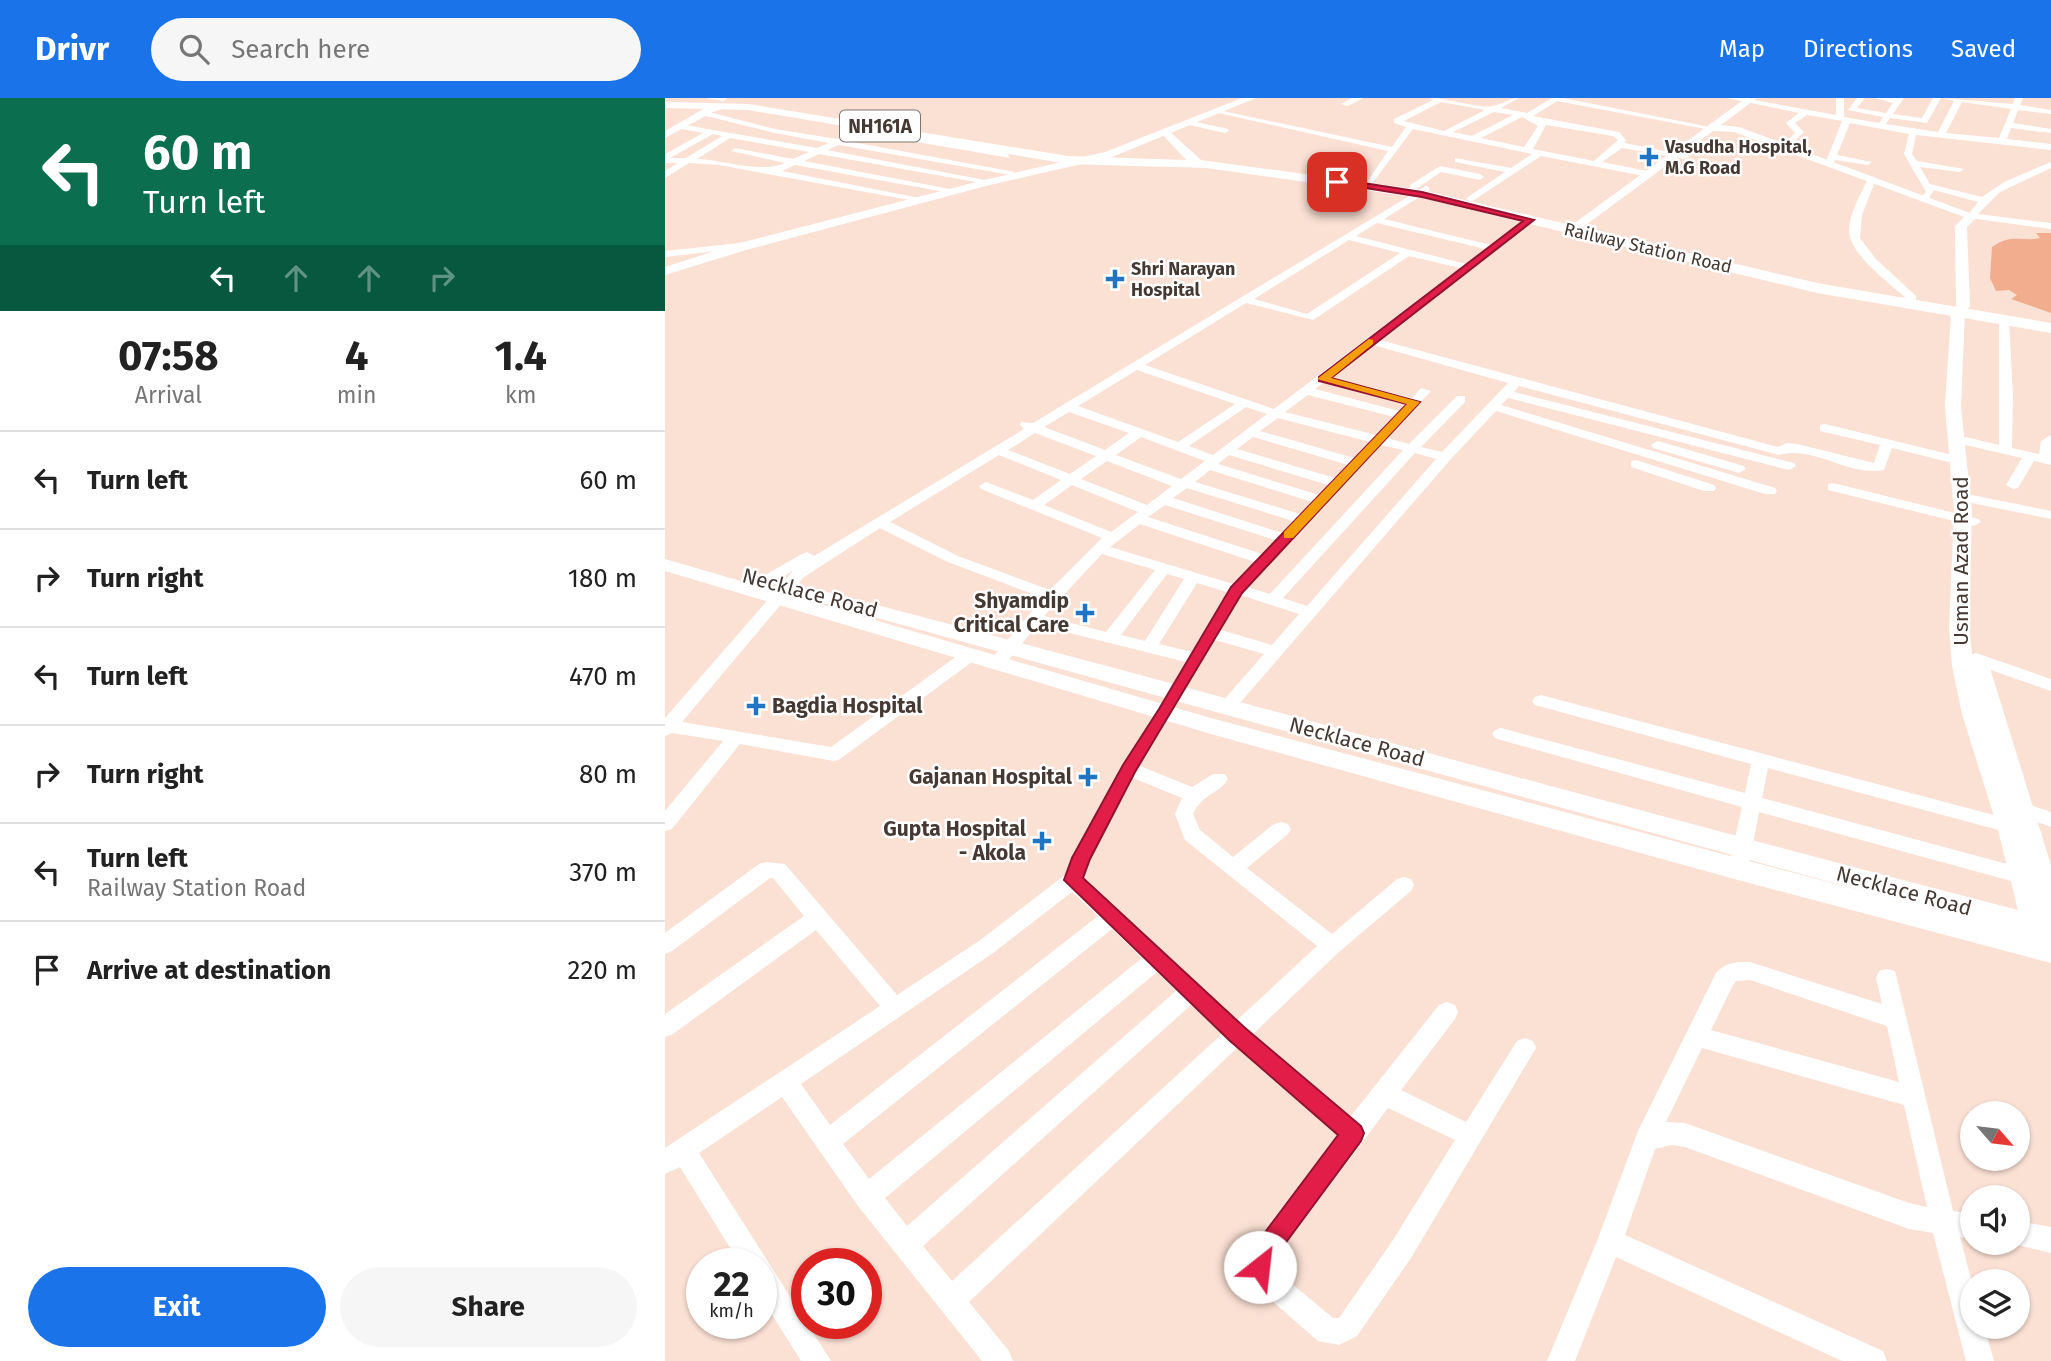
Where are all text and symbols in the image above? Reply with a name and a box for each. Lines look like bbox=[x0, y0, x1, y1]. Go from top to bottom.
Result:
search box bbox=[151, 18, 641, 81]
text: Drivr bbox=[35, 29, 109, 69]
icon: search bbox=[175, 30, 213, 68]
text: Search here bbox=[231, 34, 370, 65]
text: Map bbox=[1719, 35, 1765, 63]
text: Directions bbox=[1803, 35, 1913, 63]
text: Saved bbox=[1951, 35, 2016, 63]
road number: NH161A bbox=[840, 110, 920, 142]
text: 60 m bbox=[143, 123, 252, 182]
icon: left bbox=[28, 126, 119, 217]
place label: Vasudha Hospital, M.G Road bbox=[1664, 136, 1812, 179]
marker: Vasudha Hospital, M.G Road bbox=[1639, 147, 1659, 167]
pin bbox=[1307, 152, 1367, 212]
icon: arrive bbox=[1318, 163, 1356, 201]
text: Turn left bbox=[143, 183, 265, 221]
street label: Railway Station Road bbox=[1562, 218, 1734, 278]
place label: Shri Narayan Hospital bbox=[1131, 258, 1235, 301]
icon: left bbox=[204, 259, 242, 297]
icon: ahead bbox=[277, 259, 315, 297]
icon: ahead bbox=[350, 259, 388, 297]
icon: right bbox=[423, 259, 461, 297]
marker: Shri Narayan Hospital bbox=[1105, 269, 1125, 289]
text: 07:58 bbox=[118, 331, 219, 381]
text: 4 bbox=[345, 331, 369, 381]
text: 1.4 bbox=[495, 331, 547, 381]
text: Arrival bbox=[135, 381, 202, 409]
text: min bbox=[337, 381, 377, 409]
text: km bbox=[505, 381, 536, 409]
icon: left bbox=[28, 461, 66, 499]
text: Turn left bbox=[87, 465, 188, 496]
text: 60 m bbox=[579, 465, 637, 496]
street label: Usman Azad Road bbox=[1948, 476, 1974, 646]
icon: right bbox=[28, 559, 66, 597]
street label: Necklace Road bbox=[739, 562, 881, 624]
text: Turn right bbox=[87, 563, 204, 594]
text: 180 m bbox=[568, 563, 637, 594]
place label: Shyamdip Critical Care bbox=[954, 588, 1069, 638]
marker: Shyamdip Critical Care bbox=[1075, 603, 1095, 623]
icon: left bbox=[28, 657, 66, 695]
text: Turn left bbox=[87, 661, 188, 692]
text: 470 m bbox=[569, 661, 637, 692]
place label: Bagdia Hospital bbox=[772, 693, 923, 719]
marker: Bagdia Hospital bbox=[746, 696, 766, 716]
street label: Necklace Road bbox=[1286, 711, 1428, 773]
icon: right bbox=[28, 755, 66, 793]
text: Turn right bbox=[87, 759, 204, 790]
text: 80 m bbox=[579, 759, 637, 790]
place label: Gajanan Hospital bbox=[909, 764, 1073, 790]
marker: Gajanan Hospital bbox=[1078, 767, 1098, 787]
place label: Gupta Hospital - Akola bbox=[883, 816, 1027, 866]
marker: Gupta Hospital - Akola bbox=[1032, 831, 1052, 851]
text: Turn left bbox=[87, 843, 188, 874]
icon: left bbox=[28, 853, 66, 891]
text: 370 m bbox=[569, 857, 637, 888]
street label: Necklace Road bbox=[1833, 860, 1975, 922]
text: Railway Station Road bbox=[87, 874, 306, 902]
icon: arrive bbox=[28, 951, 66, 989]
text: Arrive at destination bbox=[87, 955, 331, 986]
text: 220 m bbox=[568, 955, 637, 986]
north arrow bbox=[1960, 1101, 2030, 1171]
map controls bbox=[1960, 1101, 2030, 1339]
button: sound bbox=[1960, 1185, 2030, 1255]
position arrow bbox=[1223, 1230, 1297, 1304]
speed limit sign: 30 bbox=[791, 1248, 882, 1339]
text: 22 bbox=[713, 1263, 750, 1305]
button: Exit bbox=[28, 1267, 326, 1347]
button: Share bbox=[340, 1267, 637, 1347]
button: layers bbox=[1960, 1269, 2030, 1339]
text: km/h bbox=[709, 1300, 754, 1322]

